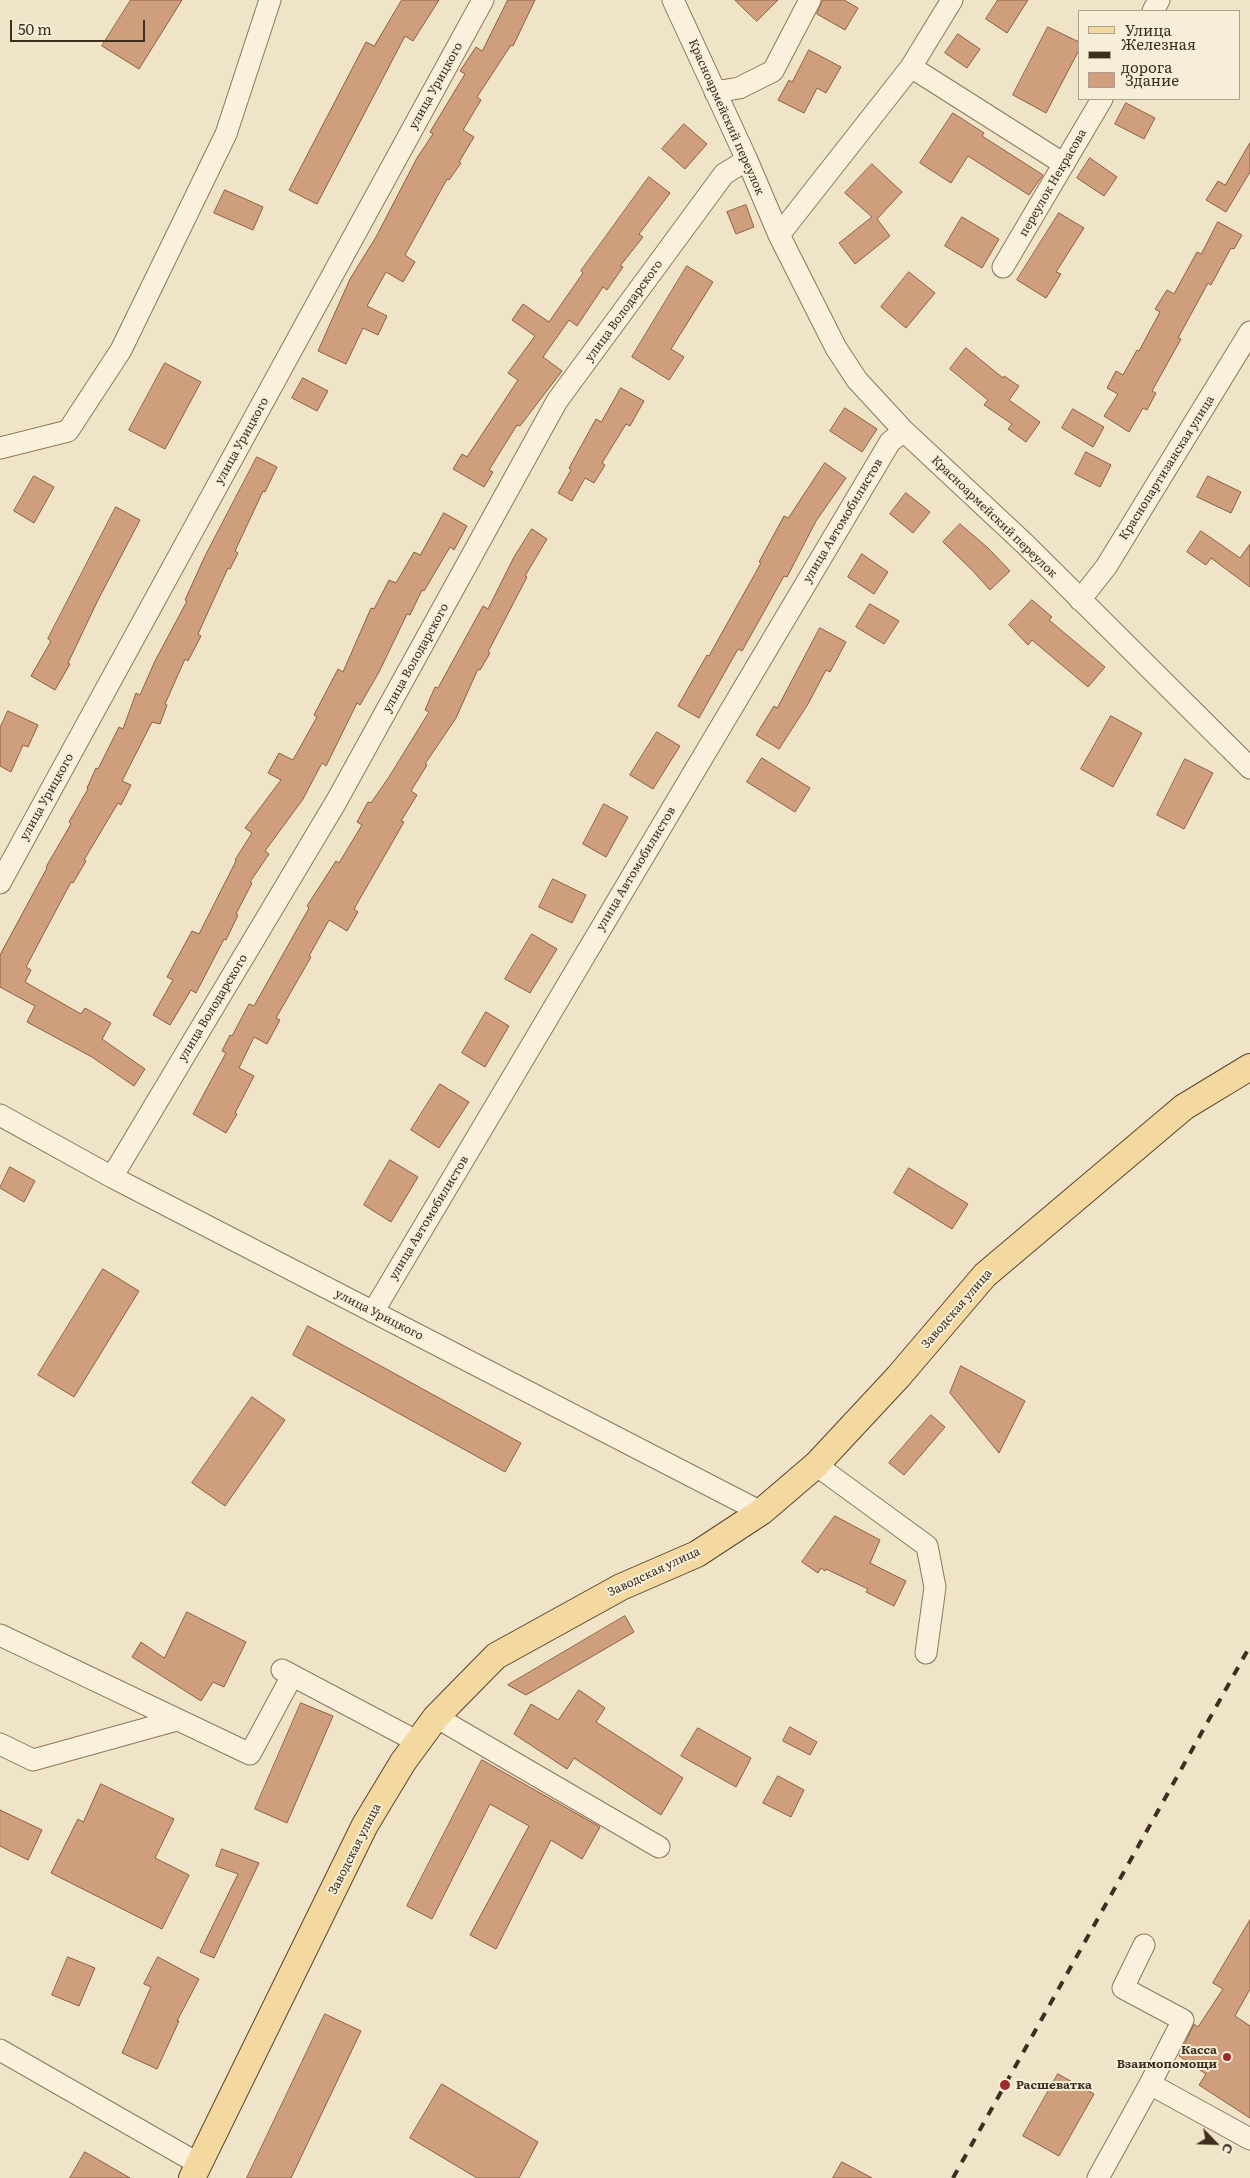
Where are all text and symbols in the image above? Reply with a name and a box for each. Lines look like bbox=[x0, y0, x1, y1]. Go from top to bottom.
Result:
scale bar bbox=[12, 10, 148, 42]
legend bbox=[1078, 10, 1240, 100]
text: 50 m bbox=[18, 17, 52, 40]
text: Улица bbox=[1125, 18, 1172, 41]
text: Железная дорога bbox=[1121, 32, 1196, 78]
street label: Красноармейский переулок bbox=[685, 37, 767, 197]
street label: улица Урицкого bbox=[406, 40, 466, 132]
text: Здание bbox=[1125, 68, 1179, 91]
street label: переулок Некрасова bbox=[1016, 127, 1090, 239]
street label: улица Володарского bbox=[582, 257, 666, 365]
street label: Краснопартизанская улица bbox=[1116, 393, 1218, 543]
street label: улица Урицкого bbox=[212, 395, 272, 487]
street label: Красноармейский переулок bbox=[928, 453, 1060, 581]
street label: улица Автомобилистов bbox=[800, 456, 886, 586]
street label: улица Володарского bbox=[380, 601, 452, 715]
street label: улица Урицкого bbox=[17, 751, 77, 843]
street label: улица Автомобилистов bbox=[593, 804, 679, 934]
street label: улица Володарского bbox=[175, 952, 251, 1064]
street label: улица Автомобилистов bbox=[386, 1153, 472, 1283]
street label: Заводская улица bbox=[919, 1266, 995, 1352]
street label: улица Урицкого bbox=[332, 1287, 426, 1343]
street label: Заводская улица bbox=[605, 1544, 703, 1600]
street label: Заводская улица bbox=[326, 1801, 384, 1897]
place label: Касса Взаимопомощи bbox=[1117, 2043, 1217, 2071]
marker: Касса Взаимопомощи bbox=[1221, 2051, 1233, 2063]
marker: Расшеватка bbox=[998, 2078, 1012, 2092]
place label: Расшеватка bbox=[1016, 2078, 1092, 2092]
north arrow bbox=[1190, 2118, 1240, 2168]
text: С bbox=[1218, 2140, 1240, 2158]

